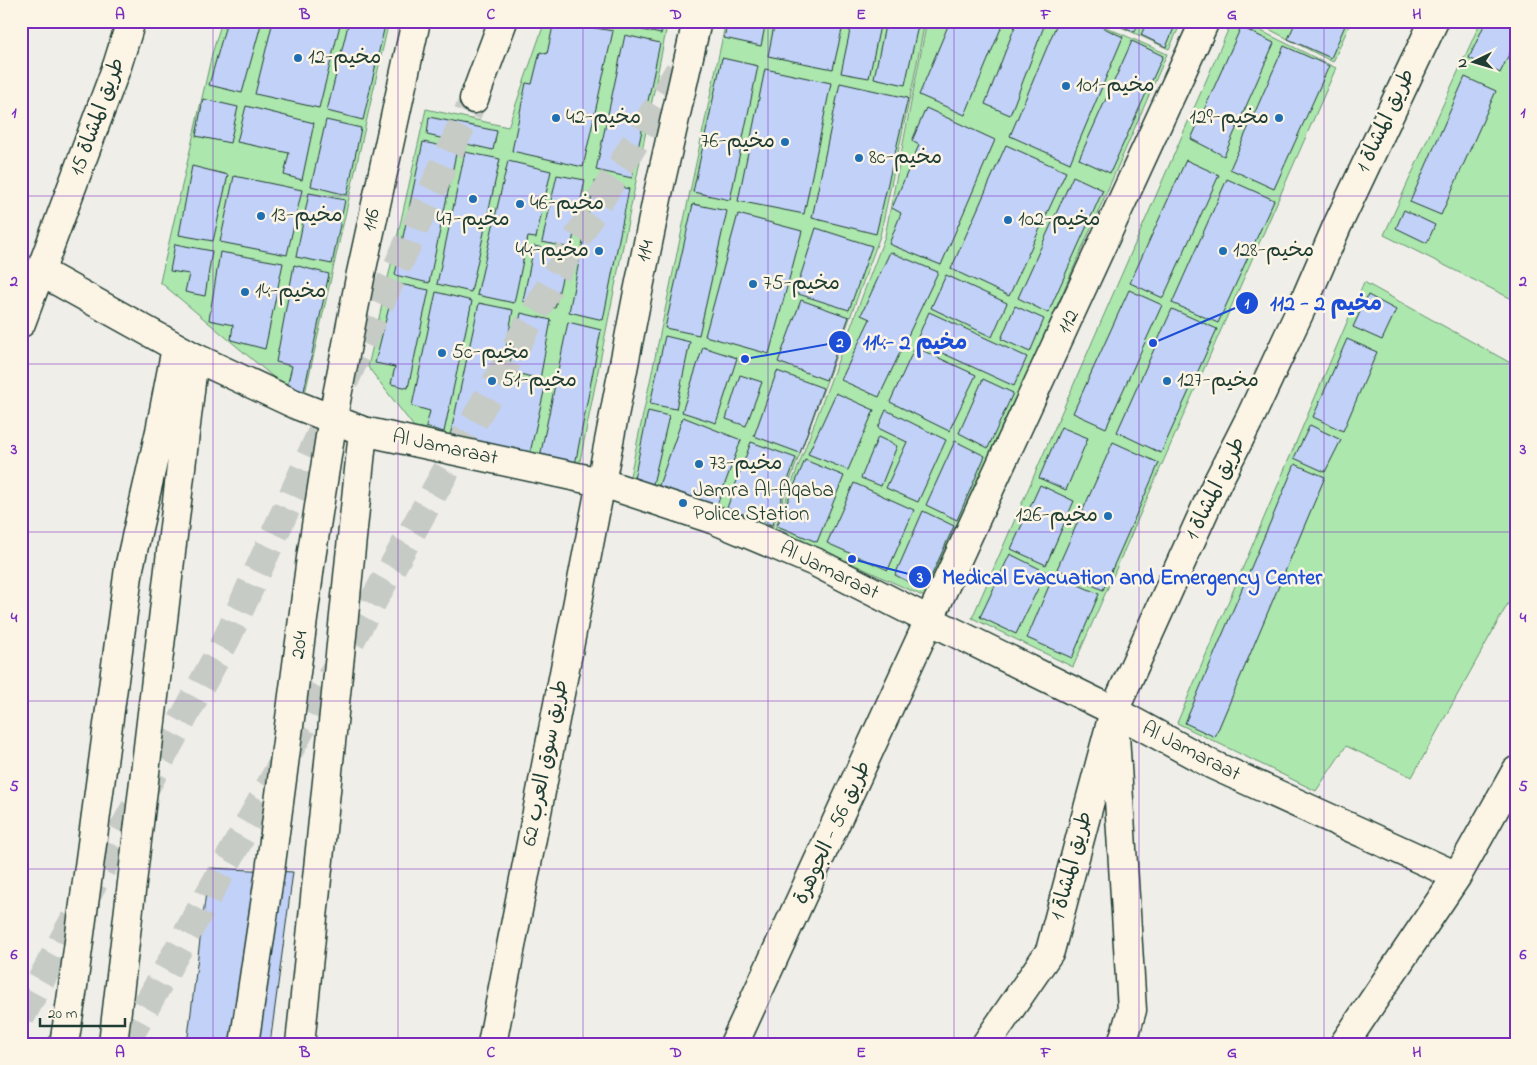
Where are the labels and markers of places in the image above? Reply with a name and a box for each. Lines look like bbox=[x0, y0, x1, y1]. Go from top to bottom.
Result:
place label: مخيم-12 bbox=[308, 43, 381, 73]
marker: مخيم-12 bbox=[292, 52, 304, 64]
place label: مخيم-101 bbox=[1076, 71, 1155, 101]
marker: مخيم-101 bbox=[1060, 80, 1072, 92]
place label: مخيم-42 bbox=[566, 103, 641, 133]
place label: مخيم-129 bbox=[1189, 103, 1269, 133]
marker: مخيم-42 bbox=[550, 112, 562, 124]
marker: مخيم-129 bbox=[1273, 112, 1285, 124]
place label: مخيم-76 bbox=[701, 127, 775, 157]
marker: مخيم-76 bbox=[779, 136, 791, 148]
place label: مخيم-80 bbox=[869, 143, 942, 173]
marker: مخيم-80 bbox=[853, 152, 865, 164]
place label: مخيم-46 bbox=[530, 189, 604, 219]
marker: مخيم-47 bbox=[467, 193, 479, 205]
marker: مخيم-46 bbox=[514, 198, 526, 210]
place label: مخيم-13 bbox=[271, 201, 343, 231]
place label: مخيم-47 bbox=[436, 205, 510, 235]
place label: مخيم-102 bbox=[1018, 205, 1100, 235]
marker: مخيم-13 bbox=[255, 210, 267, 222]
marker: مخيم-102 bbox=[1002, 214, 1014, 226]
place label: مخيم-44 bbox=[515, 236, 589, 266]
place label: مخيم-128 bbox=[1233, 236, 1314, 266]
marker: مخيم-44 bbox=[593, 245, 605, 257]
marker: مخيم-128 bbox=[1217, 245, 1229, 257]
place label: مخيم-75 bbox=[763, 269, 840, 299]
place label: مخيم-14 bbox=[255, 277, 327, 307]
marker: مخيم-75 bbox=[747, 278, 759, 290]
callout: مخيم 2 - 112 bbox=[1235, 284, 1392, 321]
marker: مخيم-14 bbox=[239, 286, 251, 298]
callout: مخيم 2 -114 bbox=[828, 323, 977, 360]
place label: مخيم-50 bbox=[452, 338, 529, 368]
marker: مخيم-50 bbox=[436, 347, 448, 359]
place label: مخيم-51 bbox=[502, 366, 577, 396]
place label: مخيم-127 bbox=[1177, 366, 1259, 396]
marker: مخيم-51 bbox=[486, 375, 498, 387]
marker: مخيم-127 bbox=[1161, 375, 1173, 387]
place label: مخيم-73 bbox=[709, 449, 783, 479]
marker: مخيم-73 bbox=[693, 458, 705, 470]
place label: Jamra Al-Aqaba Police Station bbox=[693, 476, 834, 530]
marker: Jamra Al-Aqaba Police Station bbox=[677, 497, 689, 509]
place label: مخيم-126 bbox=[1015, 501, 1098, 531]
marker: مخيم-126 bbox=[1102, 510, 1114, 522]
callout: Medical Evacuation and Emergency Center bbox=[907, 558, 1332, 595]

